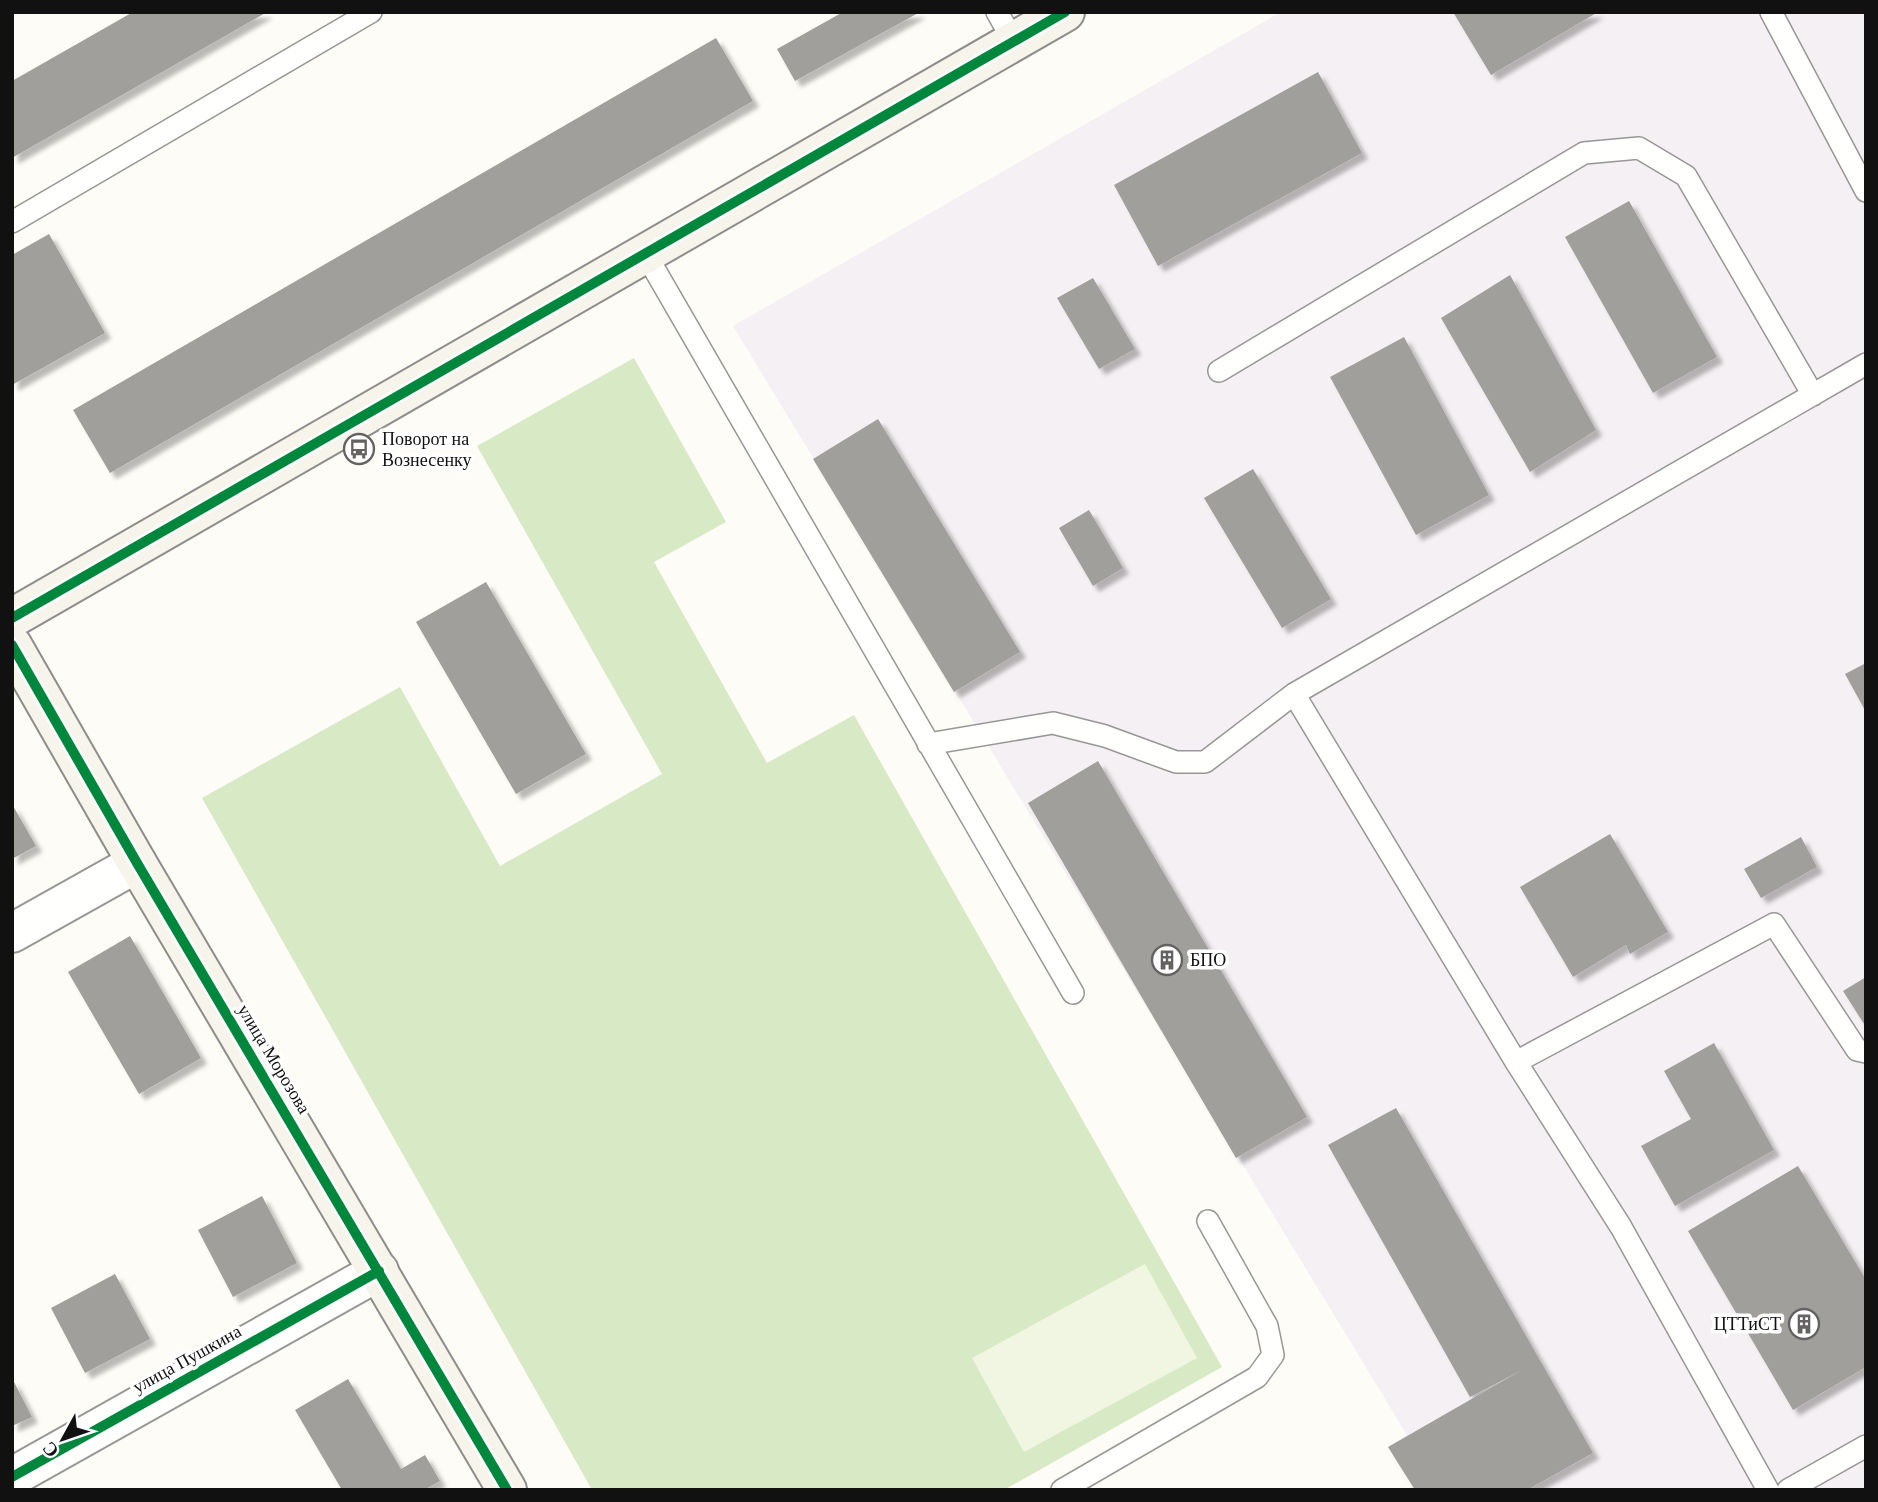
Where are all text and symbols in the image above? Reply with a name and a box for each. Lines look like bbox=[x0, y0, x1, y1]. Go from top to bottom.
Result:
place label: Поворот на Вознесенку bbox=[382, 429, 472, 470]
bus stop icon: Поворот на Вознесенку bbox=[342, 432, 376, 466]
building icon: БПО bbox=[1150, 943, 1184, 977]
place label: БПО bbox=[1190, 950, 1226, 970]
street label: улица Морозова bbox=[234, 1001, 314, 1117]
building icon: ЦТТиСТ bbox=[1787, 1307, 1821, 1341]
place label: ЦТТиСТ bbox=[1714, 1314, 1781, 1334]
street label: улица Пушкина bbox=[129, 1321, 245, 1397]
north arrow bbox=[28, 1404, 98, 1474]
text: С bbox=[38, 1438, 63, 1462]

